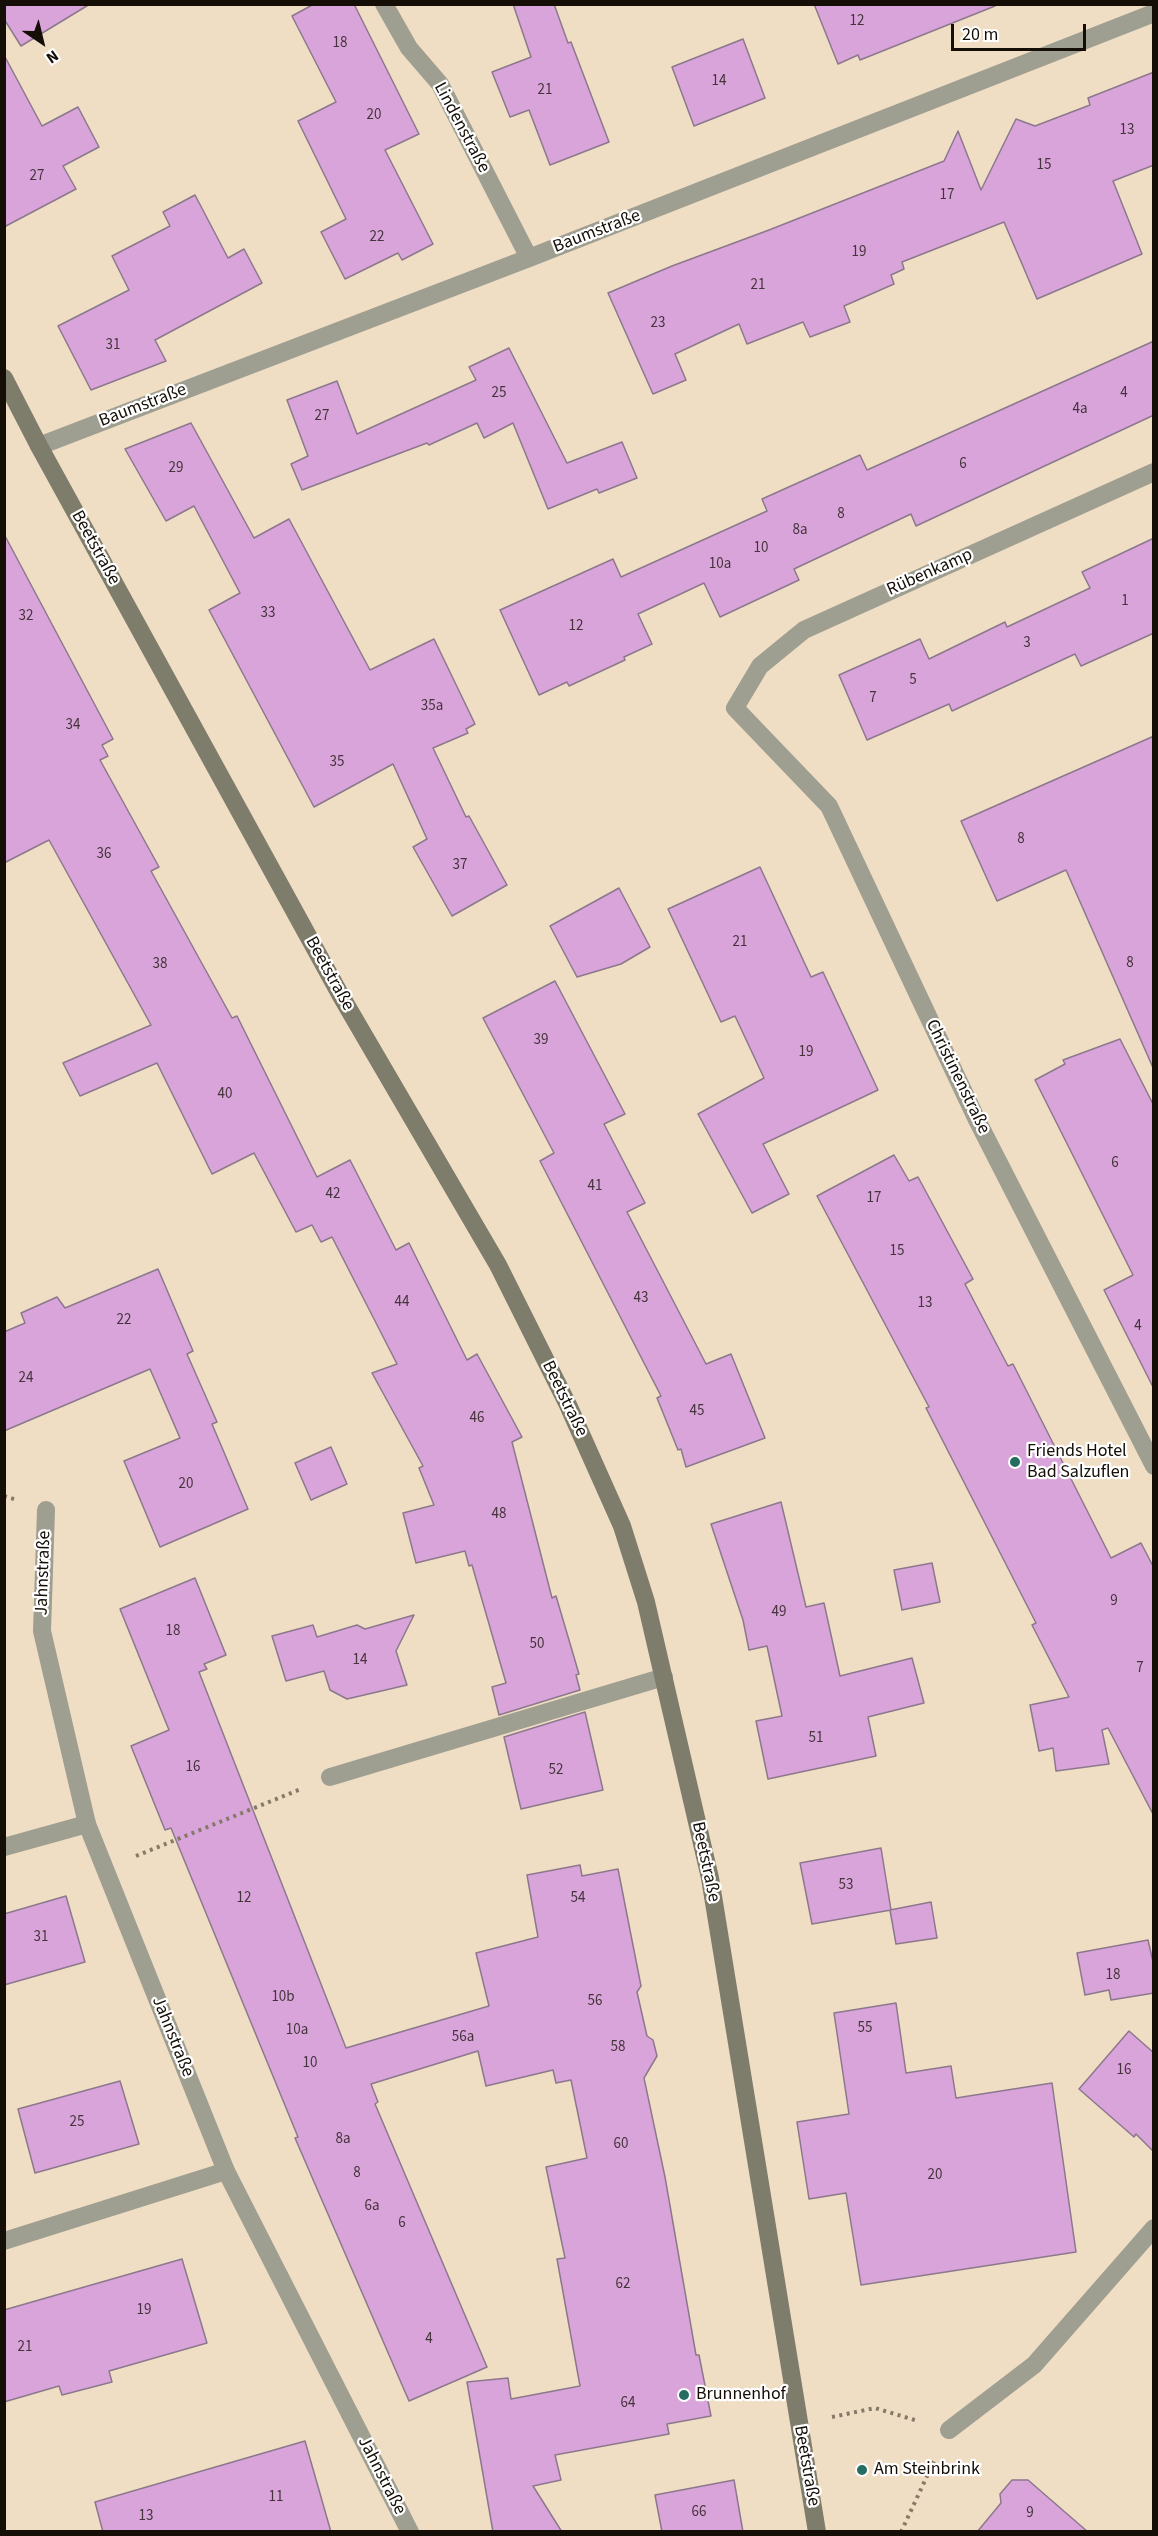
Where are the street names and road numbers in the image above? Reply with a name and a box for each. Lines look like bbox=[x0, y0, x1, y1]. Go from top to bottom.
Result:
street label: Lindenstraße bbox=[428, 79, 494, 177]
street label: Baumstraße bbox=[550, 205, 644, 259]
street label: Baumstraße bbox=[96, 379, 190, 433]
street label: Beetstraße bbox=[66, 507, 124, 589]
street label: Rübenkamp bbox=[884, 545, 976, 601]
street label: Beetstraße bbox=[300, 933, 358, 1015]
street label: Christinenstraße bbox=[920, 1016, 994, 1138]
street label: Beetstraße bbox=[536, 1358, 592, 1440]
street label: Jahnstraße bbox=[32, 1530, 56, 1616]
street label: Beetstraße bbox=[686, 1820, 724, 1904]
street label: Jahnstraße bbox=[146, 1994, 198, 2080]
street label: Beetstraße bbox=[788, 2424, 824, 2508]
street label: Jahnstraße bbox=[352, 2433, 410, 2519]

